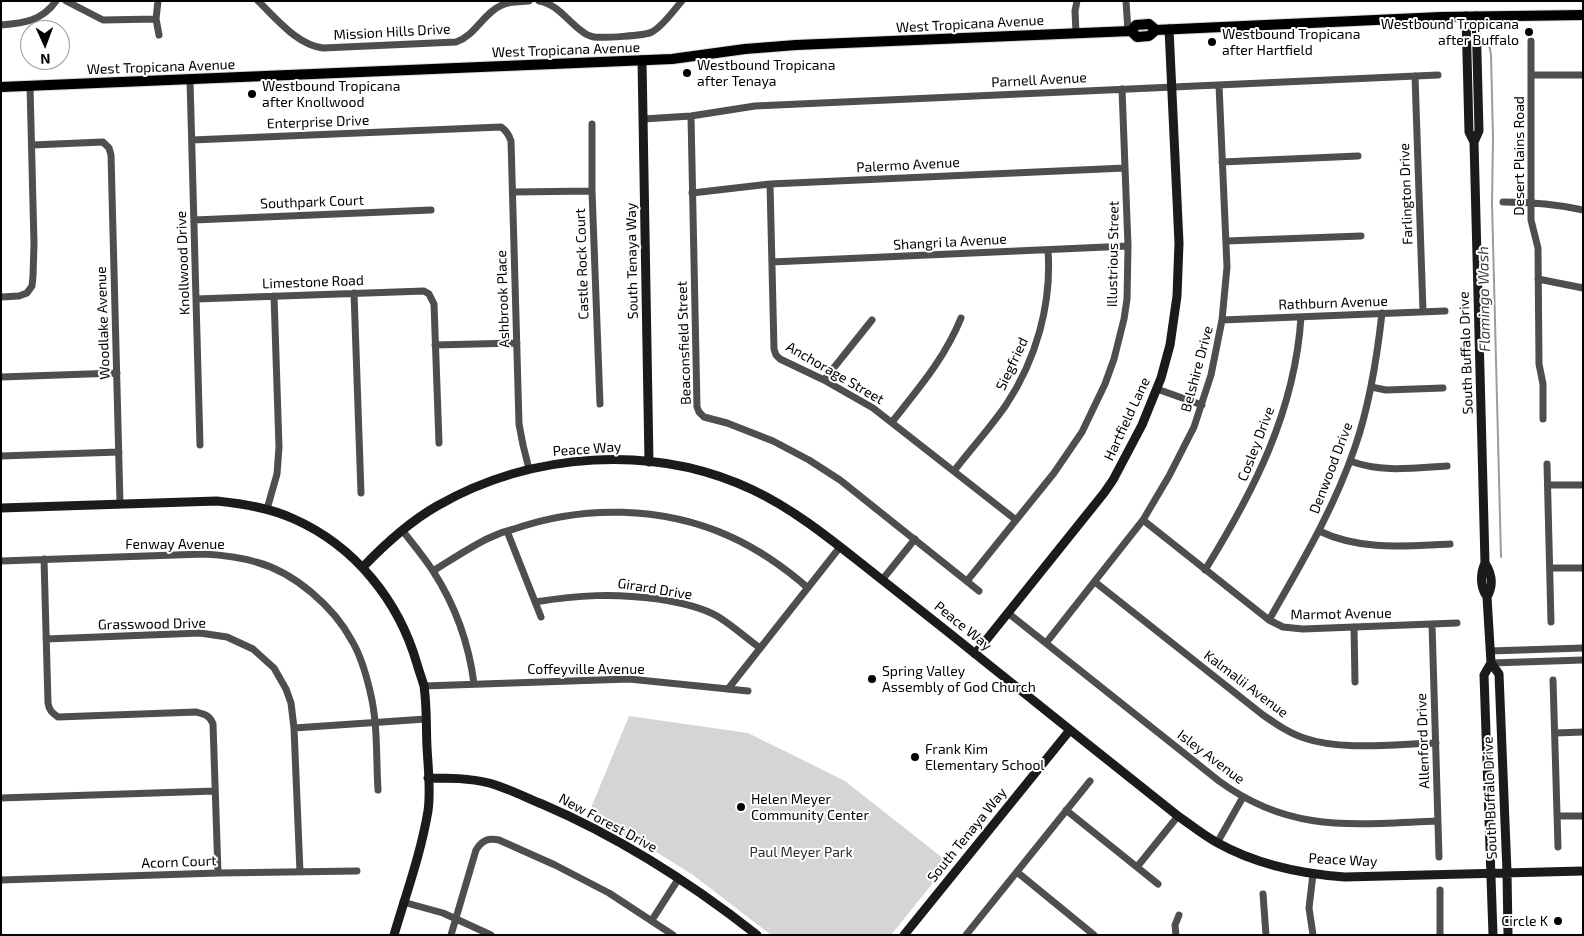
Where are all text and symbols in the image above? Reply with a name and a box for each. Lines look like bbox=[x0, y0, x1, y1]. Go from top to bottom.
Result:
street label: West Tropicana Avenue bbox=[896, 12, 1044, 36]
place label: Westbound Tropicana after Buffalo bbox=[1381, 16, 1519, 48]
north arrow bbox=[20, 20, 70, 70]
street label: Mission Hills Drive bbox=[333, 21, 451, 43]
place label: Westbound Tropicana after Hartfield bbox=[1222, 26, 1360, 58]
marker: Westbound Tropicana after Buffalo bbox=[1523, 26, 1535, 38]
marker: Westbound Tropicana after Hartfield bbox=[1206, 36, 1218, 48]
street label: West Tropicana Avenue bbox=[492, 39, 640, 61]
text: N bbox=[40, 51, 51, 68]
street label: West Tropicana Avenue bbox=[87, 56, 235, 78]
place label: Westbound Tropicana after Tenaya bbox=[697, 57, 835, 90]
marker: Westbound Tropicana after Tenaya bbox=[681, 67, 693, 79]
street label: Parnell Avenue bbox=[991, 69, 1087, 91]
place label: Westbound Tropicana after Knollwood bbox=[262, 78, 400, 110]
marker: Westbound Tropicana after Knollwood bbox=[246, 88, 258, 100]
street label: Desert Plains Road bbox=[1511, 96, 1527, 216]
street label: Enterprise Drive bbox=[266, 112, 370, 132]
street label: Farlington Drive bbox=[1396, 143, 1416, 245]
street label: Palermo Avenue bbox=[856, 154, 960, 176]
street label: Southpark Court bbox=[260, 192, 364, 212]
street label: Illustrious Street bbox=[1104, 201, 1122, 307]
street label: South Tenaya Way bbox=[623, 203, 641, 319]
street label: Castle Rock Court bbox=[572, 208, 592, 320]
street label: Knollwood Drive bbox=[173, 211, 193, 315]
street label: Shangri la Avenue bbox=[893, 231, 1007, 253]
water label: Flamingo Wash bbox=[1474, 246, 1494, 352]
street label: Ashbrook Place bbox=[493, 250, 513, 348]
street label: Woodlake Avenue bbox=[93, 266, 113, 380]
street label: Limestone Road bbox=[262, 272, 364, 292]
street label: Beaconsfield Street bbox=[673, 281, 695, 405]
street label: South Buffalo Drive bbox=[1455, 291, 1477, 415]
street label: Rathburn Avenue bbox=[1278, 293, 1388, 313]
street label: Belshire Drive bbox=[1177, 324, 1217, 414]
street label: Siegfried bbox=[992, 335, 1032, 393]
street label: Anchorage Street bbox=[783, 338, 887, 408]
street label: Hartfield Lane bbox=[1100, 375, 1154, 463]
street label: Cosley Drive bbox=[1234, 404, 1278, 484]
street label: Denwood Drive bbox=[1306, 420, 1356, 516]
street label: Peace Way bbox=[552, 438, 622, 460]
street label: Fenway Avenue bbox=[125, 536, 225, 552]
street label: Girard Drive bbox=[616, 575, 694, 603]
street label: Peace Way bbox=[931, 598, 995, 654]
street label: Marmot Avenue bbox=[1290, 605, 1392, 623]
street label: Grasswood Drive bbox=[98, 615, 206, 633]
street label: Kalmalii Avenue bbox=[1201, 647, 1291, 721]
street label: Coffeyville Avenue bbox=[527, 661, 645, 677]
place label: Spring Valley Assembly of God Church bbox=[882, 663, 1036, 696]
marker: Spring Valley Assembly of God Church bbox=[866, 673, 878, 685]
street label: Allenford Drive bbox=[1413, 693, 1433, 789]
street label: Isley Avenue bbox=[1174, 726, 1248, 788]
street label: South Buffalo Drive bbox=[1479, 736, 1501, 860]
place label: Frank Kim Elementary School bbox=[925, 741, 1044, 774]
marker: Frank Kim Elementary School bbox=[909, 751, 921, 763]
street label: South Tenaya Way bbox=[924, 784, 1010, 886]
street label: New Forest Drive bbox=[556, 790, 660, 856]
place label: Helen Meyer Community Center bbox=[751, 791, 869, 824]
marker: Helen Meyer Community Center bbox=[735, 801, 747, 813]
park label: Paul Meyer Park bbox=[749, 844, 853, 860]
street label: Peace Way bbox=[1308, 850, 1378, 870]
street label: Acorn Court bbox=[141, 852, 217, 872]
place label: Circle K bbox=[1501, 913, 1548, 929]
marker: Circle K bbox=[1552, 915, 1564, 927]

